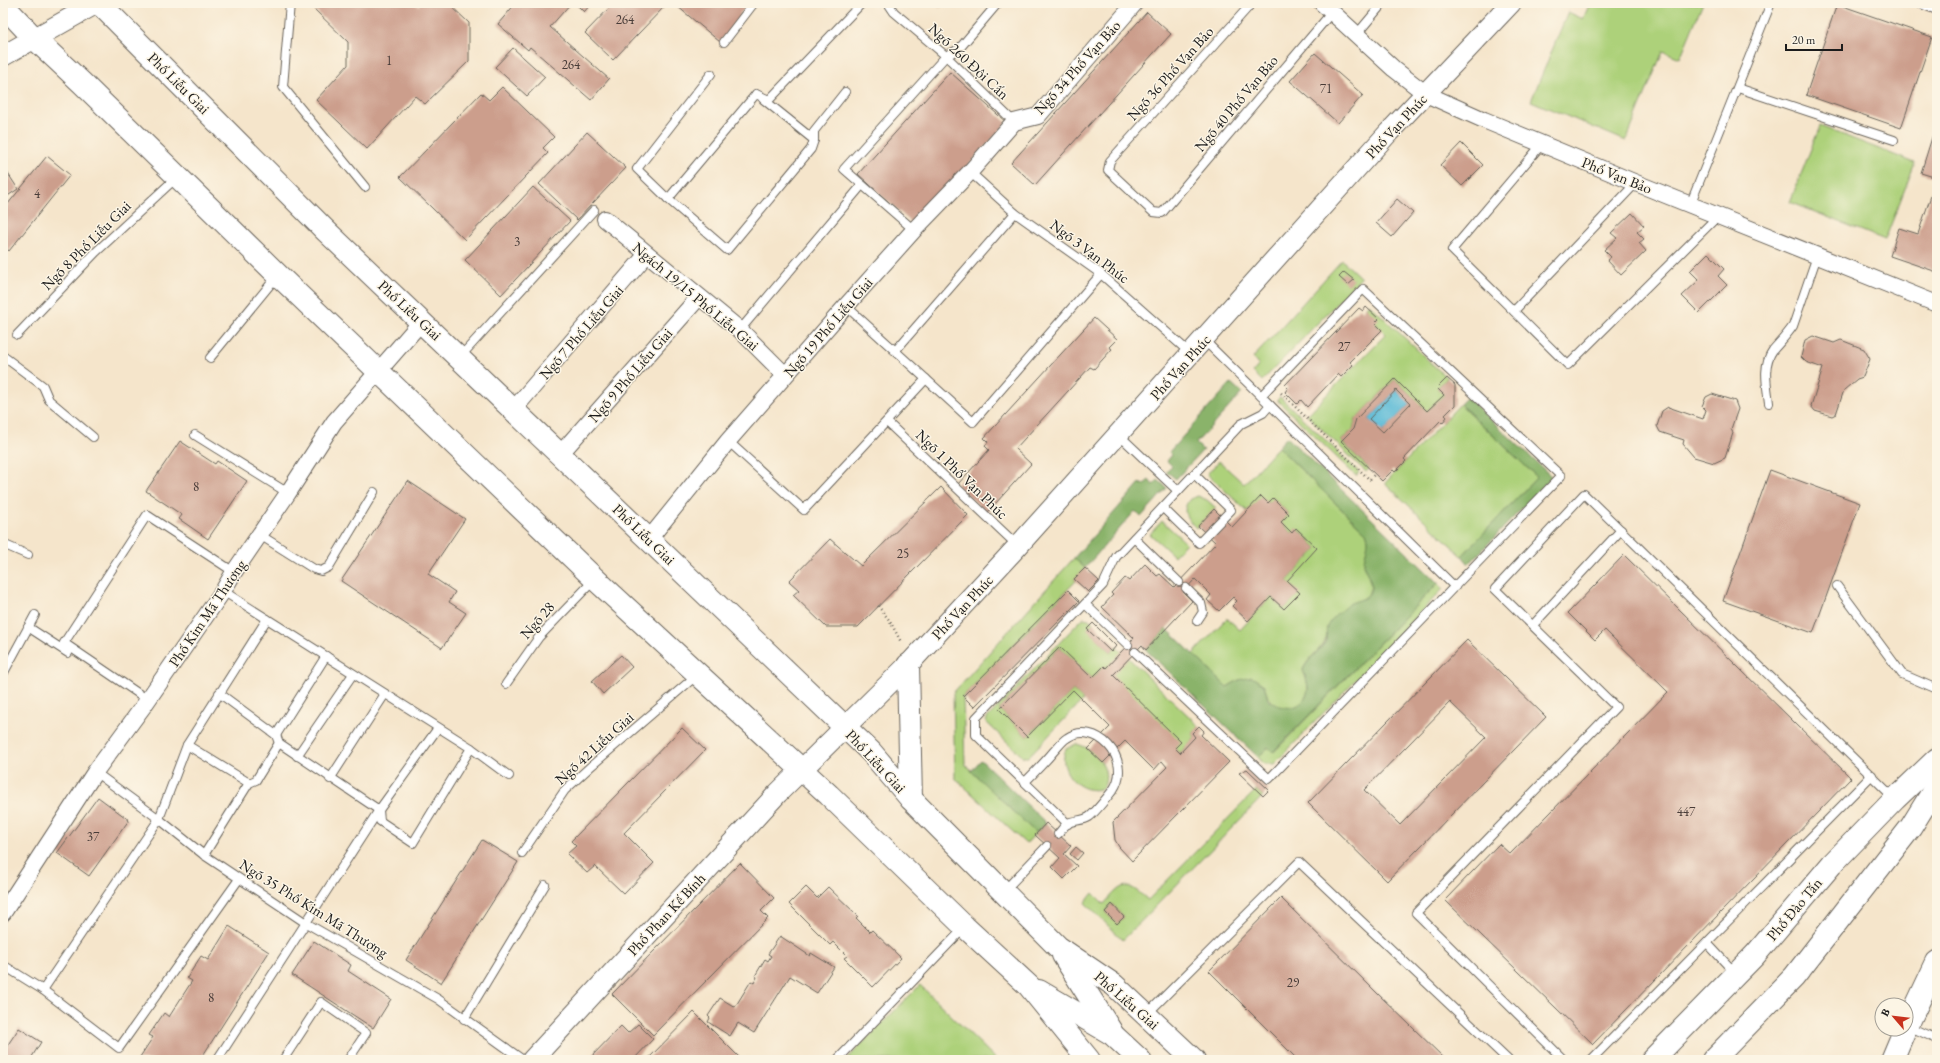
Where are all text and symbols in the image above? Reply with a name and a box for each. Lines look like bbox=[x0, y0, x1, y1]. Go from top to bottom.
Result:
house number: 264 bbox=[616, 11, 635, 28]
street label: Ngõ 34 Phố Vạn Bảo bbox=[1030, 16, 1124, 118]
street label: Ngõ 260 Đội Cấn bbox=[925, 19, 1013, 103]
street label: Ngõ 36 Phố Vạn Bảo bbox=[1123, 22, 1217, 124]
scale bar bbox=[1786, 26, 1842, 52]
text: 20 m bbox=[1792, 32, 1816, 48]
street label: Phố Liễu Giai bbox=[144, 48, 214, 118]
street label: Ngõ 40 Phố Vạn Bảo bbox=[1190, 51, 1282, 155]
house number: 1 bbox=[386, 52, 392, 69]
house number: 264 bbox=[562, 56, 581, 73]
house number: 71 bbox=[1320, 80, 1332, 97]
street label: Phố Vạn Phúc bbox=[1361, 90, 1431, 162]
street label: Phố Vạn Bảo bbox=[1579, 152, 1655, 198]
house number: 4 bbox=[34, 185, 41, 202]
street label: Ngõ 8 Phố Liễu Giai bbox=[37, 196, 135, 294]
street label: Ngõ 3 Vạn Phúc bbox=[1047, 215, 1133, 287]
house number: 3 bbox=[514, 233, 520, 250]
street label: Ngách 19/15 Phố Liễu Giai bbox=[629, 238, 763, 355]
street label: Ngõ 19 Phố Liễu Giai bbox=[779, 273, 877, 381]
street label: Phố Liễu Giai bbox=[374, 276, 446, 344]
street label: Ngõ 7 Phố Liễu Giai bbox=[535, 281, 627, 383]
street label: Ngõ 9 Phố Liễu Giai bbox=[584, 324, 676, 426]
street label: Phố Vạn Phúc bbox=[1146, 330, 1214, 404]
house number: 27 bbox=[1338, 338, 1351, 355]
street label: Ngõ 1 Phố Vạn Phúc bbox=[912, 425, 1012, 523]
house number: 8 bbox=[193, 478, 199, 495]
street label: Phố Liễu Giai bbox=[609, 499, 680, 569]
house number: 25 bbox=[897, 545, 909, 562]
street label: Phố Kim Mã Thượng bbox=[164, 555, 250, 670]
street label: Phố Vạn Phúc bbox=[927, 571, 997, 643]
street label: Ngõ 28 bbox=[516, 597, 558, 643]
street label: Ngõ 42 Liễu Giai bbox=[551, 707, 638, 788]
street label: Phố Liễu Giai bbox=[842, 725, 910, 797]
house number: 447 bbox=[1677, 803, 1696, 820]
house number: 37 bbox=[87, 828, 100, 845]
street label: Ngõ 35 Phố Kim Mã Thượng bbox=[236, 854, 392, 962]
street label: Phố Phan Kế Bính bbox=[623, 868, 709, 959]
street label: Phố Đào Tấn bbox=[1762, 874, 1826, 944]
street label: Phố Liễu Giai bbox=[1091, 967, 1164, 1034]
house number: 29 bbox=[1287, 974, 1300, 991]
house number: 8 bbox=[208, 989, 214, 1006]
north arrow bbox=[1874, 997, 1914, 1037]
text: B bbox=[1877, 1006, 1893, 1019]

